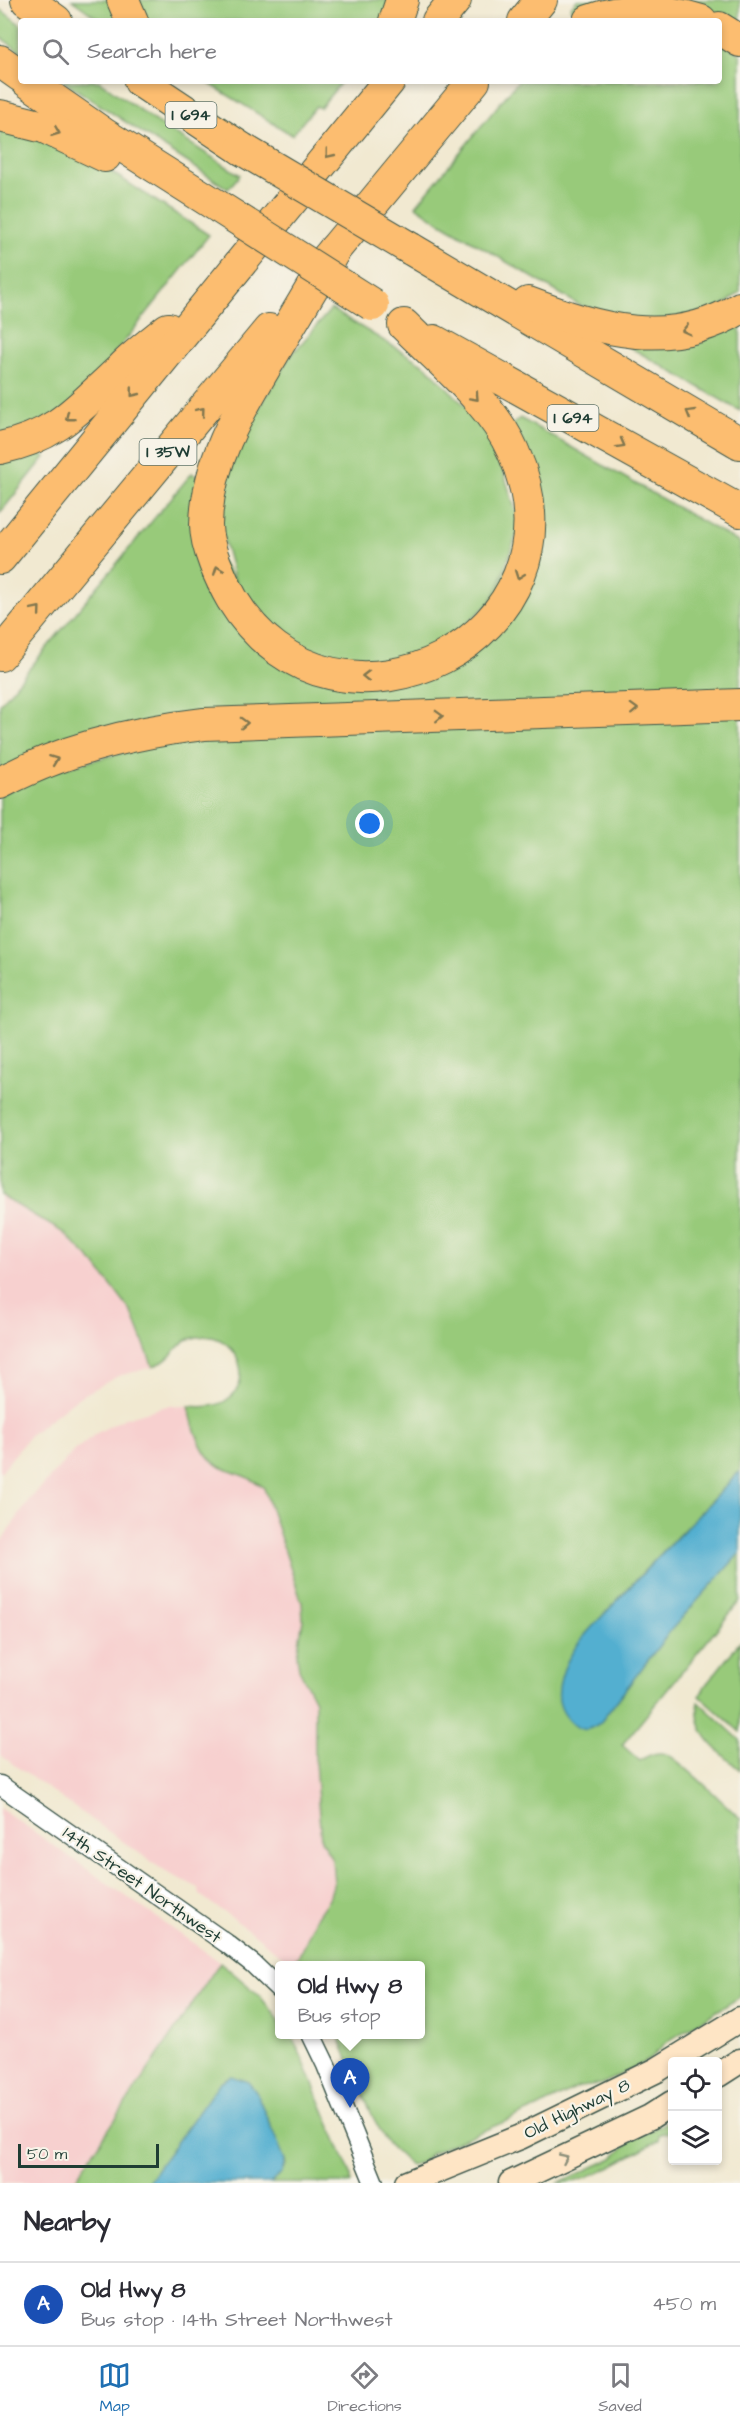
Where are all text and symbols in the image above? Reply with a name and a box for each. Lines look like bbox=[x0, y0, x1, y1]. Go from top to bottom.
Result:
search box bbox=[18, 18, 722, 84]
icon: search bbox=[39, 35, 72, 68]
text: Search here bbox=[87, 36, 217, 67]
road number: I 694 bbox=[166, 102, 216, 128]
one-way arrow bbox=[50, 125, 61, 137]
one-way arrow bbox=[326, 147, 337, 158]
one-way arrow bbox=[681, 323, 691, 336]
one-way arrow bbox=[130, 386, 141, 397]
one-way arrow bbox=[467, 390, 478, 401]
road number: I 694 bbox=[548, 405, 598, 431]
one-way arrow bbox=[194, 407, 205, 418]
one-way arrow bbox=[64, 409, 75, 420]
one-way arrow bbox=[686, 409, 696, 420]
one-way arrow bbox=[615, 437, 625, 448]
road number: I 35W bbox=[140, 439, 196, 465]
one-way arrow bbox=[213, 565, 226, 576]
one-way arrow bbox=[514, 569, 527, 580]
one-way arrow bbox=[30, 606, 41, 617]
one-way arrow bbox=[362, 670, 371, 682]
one-way arrow bbox=[629, 703, 638, 715]
one-way arrow bbox=[434, 710, 443, 722]
one-way arrow bbox=[240, 716, 249, 729]
one-way arrow bbox=[48, 755, 59, 767]
your location bbox=[355, 809, 384, 838]
street label: 14th Street Northwest bbox=[57, 1821, 227, 1950]
popup bbox=[275, 1961, 425, 2039]
text: Old Hwy 8 bbox=[298, 1971, 402, 2002]
text: Bus stop bbox=[298, 2002, 381, 2030]
map controls bbox=[668, 2057, 722, 2165]
button: locate bbox=[668, 2057, 722, 2111]
pin: A bbox=[330, 2058, 370, 2108]
street label: Old Highway 8 bbox=[520, 2072, 635, 2146]
button: layers bbox=[668, 2111, 722, 2165]
scale bar bbox=[18, 2141, 159, 2168]
text: 50 m bbox=[27, 2143, 67, 2165]
one-way arrow bbox=[557, 2154, 568, 2166]
text: Nearby bbox=[24, 2204, 111, 2240]
text: Old Hwy 8 bbox=[81, 2275, 186, 2306]
text: A bbox=[37, 2290, 50, 2318]
text: 450 m bbox=[652, 2290, 716, 2318]
text: Bus stop · 14th Street Northwest bbox=[81, 2306, 393, 2334]
tab: Map bbox=[98, 2359, 131, 2417]
tab: Directions bbox=[328, 2359, 402, 2417]
tab: Saved bbox=[598, 2359, 642, 2417]

